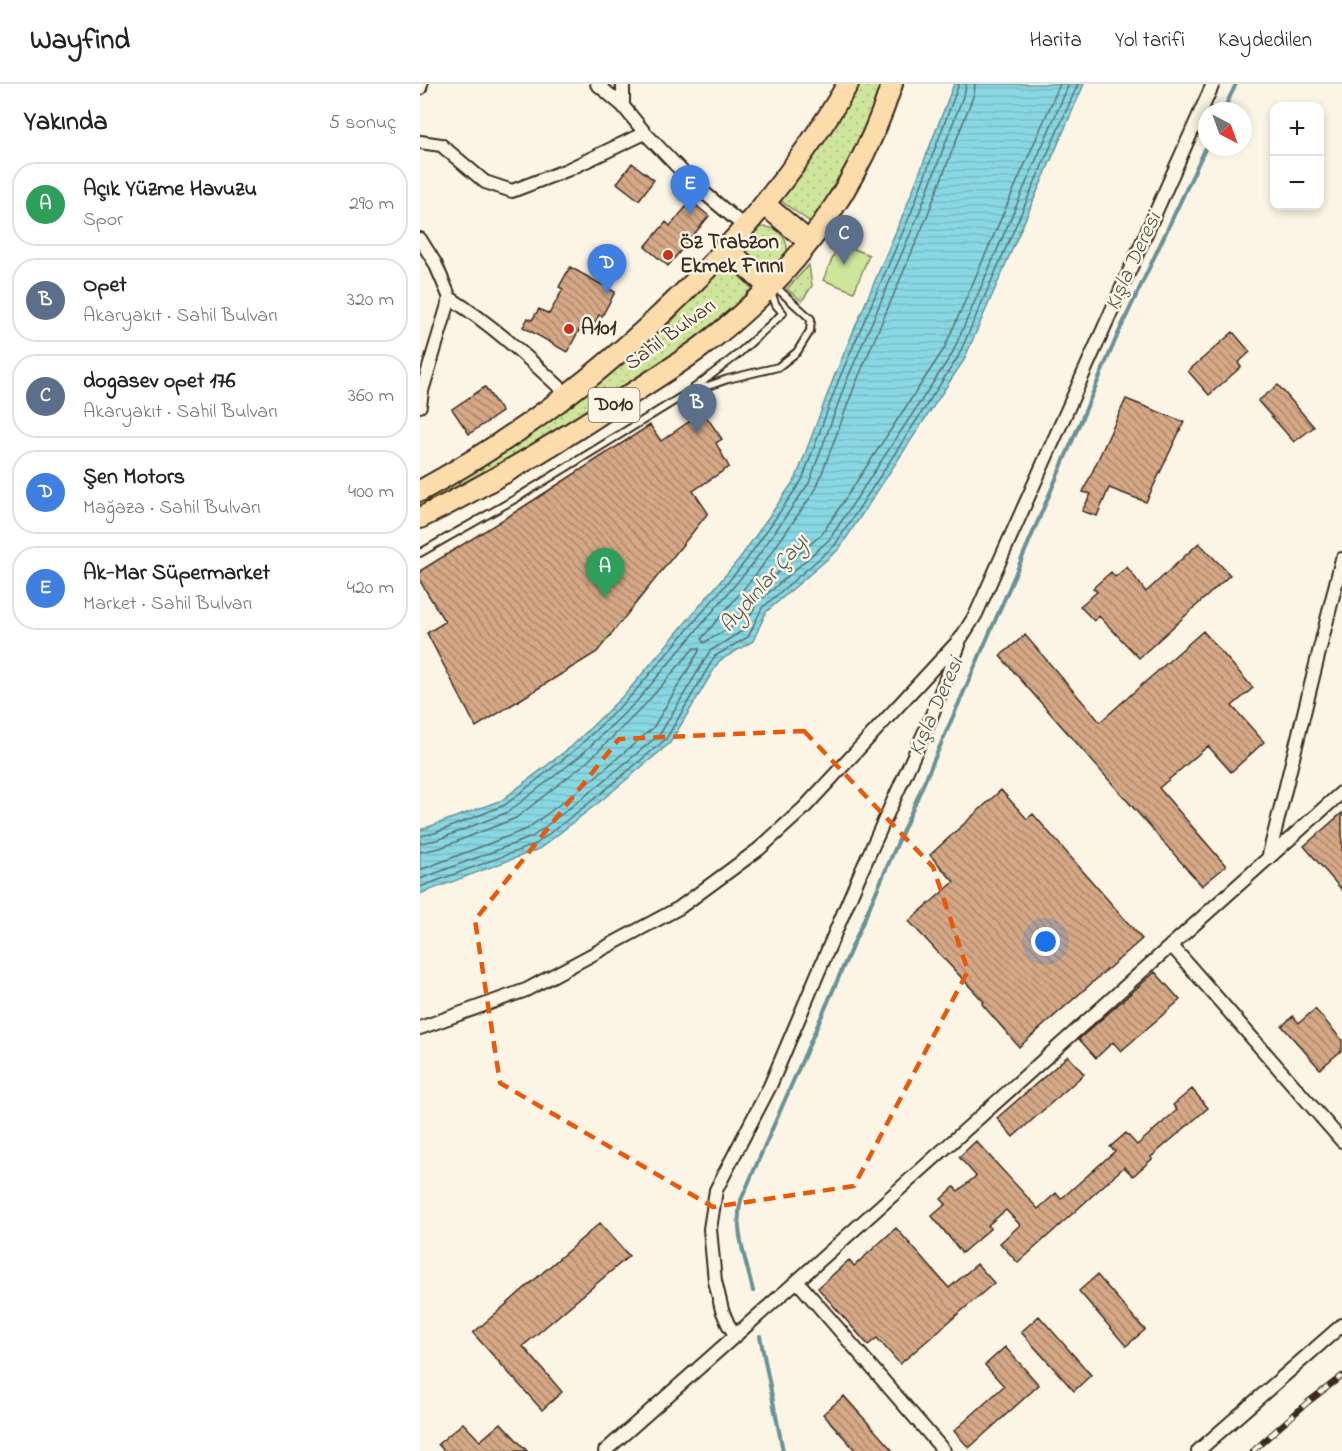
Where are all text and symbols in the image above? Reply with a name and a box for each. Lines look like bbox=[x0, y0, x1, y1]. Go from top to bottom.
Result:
text: Wayfind bbox=[30, 21, 130, 62]
text: Harita bbox=[1030, 26, 1082, 56]
text: Yol tarifi bbox=[1115, 26, 1185, 56]
text: Kaydedilen bbox=[1218, 26, 1312, 56]
north arrow bbox=[1198, 102, 1252, 156]
map controls bbox=[1270, 102, 1324, 210]
button: + bbox=[1270, 102, 1324, 156]
text: Yakında bbox=[24, 104, 108, 142]
text: 5 sonuç bbox=[329, 109, 396, 138]
button: − bbox=[1270, 156, 1324, 210]
pin: E bbox=[670, 166, 710, 215]
text: Açık Yüzme Havuzu bbox=[83, 174, 257, 206]
text: A bbox=[39, 190, 52, 219]
text: 290 m bbox=[349, 190, 394, 219]
text: Spor bbox=[83, 206, 123, 235]
water label: Kışla Deresi bbox=[1097, 206, 1171, 316]
pin: C bbox=[824, 216, 864, 265]
place label: Öz Trabzon Ekmek Fırını bbox=[680, 228, 784, 282]
pin: D bbox=[588, 244, 627, 294]
marker: Öz Trabzon Ekmek Fırını bbox=[661, 248, 675, 262]
text: Opet bbox=[83, 270, 127, 302]
text: B bbox=[39, 286, 52, 315]
text: 320 m bbox=[347, 286, 394, 315]
street label: Sahil Bulvarı bbox=[619, 292, 723, 378]
text: Akaryakıt · Sahil Bulvarı bbox=[83, 302, 278, 331]
place label: A101 bbox=[581, 314, 617, 344]
marker: A101 bbox=[562, 322, 576, 336]
text: dogasev opet 176 bbox=[83, 366, 236, 398]
text: C bbox=[40, 382, 51, 411]
text: 360 m bbox=[348, 382, 394, 411]
pin: B bbox=[678, 384, 716, 434]
road number: D010 bbox=[588, 388, 640, 422]
text: Akaryakıt · Sahil Bulvarı bbox=[83, 398, 278, 427]
text: Şen Motors bbox=[83, 462, 185, 494]
text: D bbox=[38, 478, 53, 507]
text: 400 m bbox=[348, 478, 394, 507]
text: Mağaza · Sahil Bulvarı bbox=[83, 494, 261, 523]
water label: Aydınlar Çayı bbox=[713, 527, 818, 640]
pin: A bbox=[586, 548, 624, 598]
text: Ak-Mar Süpermarket bbox=[83, 558, 270, 590]
text: E bbox=[39, 574, 52, 603]
text: 420 m bbox=[347, 574, 394, 603]
text: Market · Sahil Bulvarı bbox=[83, 590, 252, 619]
water label: Kışla Deresi bbox=[901, 651, 974, 761]
your location bbox=[1031, 927, 1060, 956]

